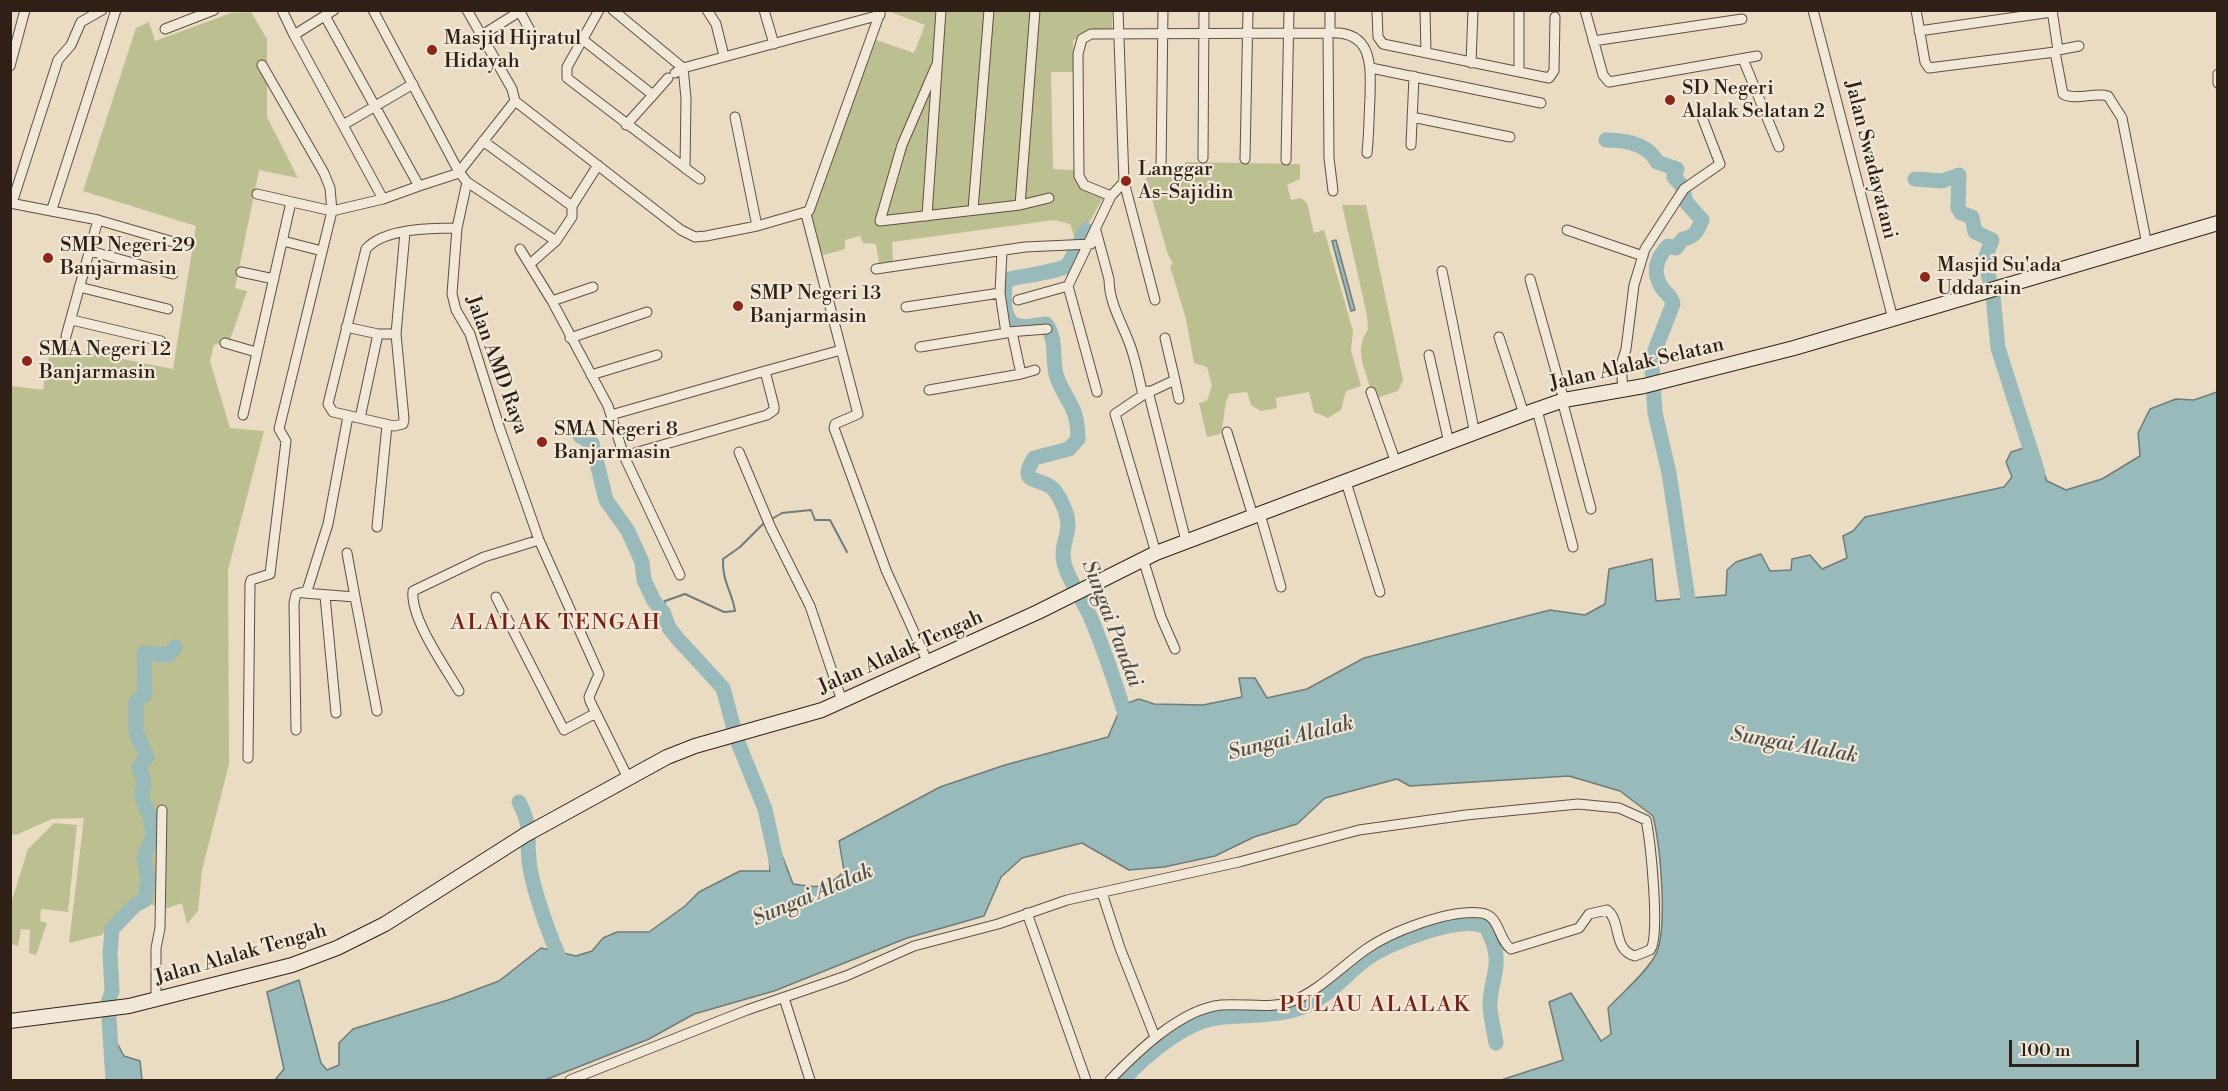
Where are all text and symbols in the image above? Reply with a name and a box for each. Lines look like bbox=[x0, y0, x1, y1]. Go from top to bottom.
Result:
place label: Masjid Hijratul Hidayah bbox=[444, 27, 581, 74]
marker: Masjid Hijratul Hidayah bbox=[425, 43, 439, 57]
place label: SD Negeri Alalak Selatan 2 bbox=[1682, 77, 1825, 124]
street label: Jalan Swadayatani bbox=[1839, 78, 1901, 242]
marker: SD Negeri Alalak Selatan 2 bbox=[1663, 93, 1677, 107]
place label: Langgar As-Sajidin bbox=[1138, 158, 1233, 205]
marker: Langgar As-Sajidin bbox=[1119, 174, 1133, 188]
place label: SMP Negeri 29 Banjarmasin bbox=[60, 234, 195, 281]
marker: SMP Negeri 29 Banjarmasin bbox=[41, 251, 55, 265]
place label: Masjid Su'ada Uddarain bbox=[1937, 254, 2061, 301]
marker: Masjid Su'ada Uddarain bbox=[1918, 270, 1932, 284]
place label: SMP Negeri 13 Banjarmasin bbox=[750, 282, 881, 329]
street label: Jalan AMD Raya bbox=[460, 292, 532, 438]
marker: SMP Negeri 13 Banjarmasin bbox=[731, 299, 745, 313]
street label: Jalan Alalak Selatan bbox=[1548, 333, 1726, 397]
place label: SMA Negeri 12 Banjarmasin bbox=[39, 338, 171, 385]
marker: SMA Negeri 12 Banjarmasin bbox=[20, 354, 34, 368]
place label: SMA Negeri 8 Banjarmasin bbox=[554, 418, 678, 465]
marker: SMA Negeri 8 Banjarmasin bbox=[535, 435, 549, 449]
water label: Sungai Pandai bbox=[1075, 557, 1147, 691]
street label: Jalan Alalak Tengah bbox=[815, 606, 987, 700]
district label: ALALAK TENGAH bbox=[451, 611, 661, 637]
water label: Sungai Alalak bbox=[1225, 711, 1357, 767]
water label: Sungai Alalak bbox=[1728, 722, 1860, 770]
water label: Sungai Alalak bbox=[749, 859, 877, 933]
street label: Jalan Alalak Tengah bbox=[152, 919, 330, 991]
district label: PULAU ALALAK bbox=[1279, 993, 1471, 1019]
scale bar bbox=[2012, 1028, 2142, 1066]
text: 100 m bbox=[2020, 1039, 2071, 1062]

